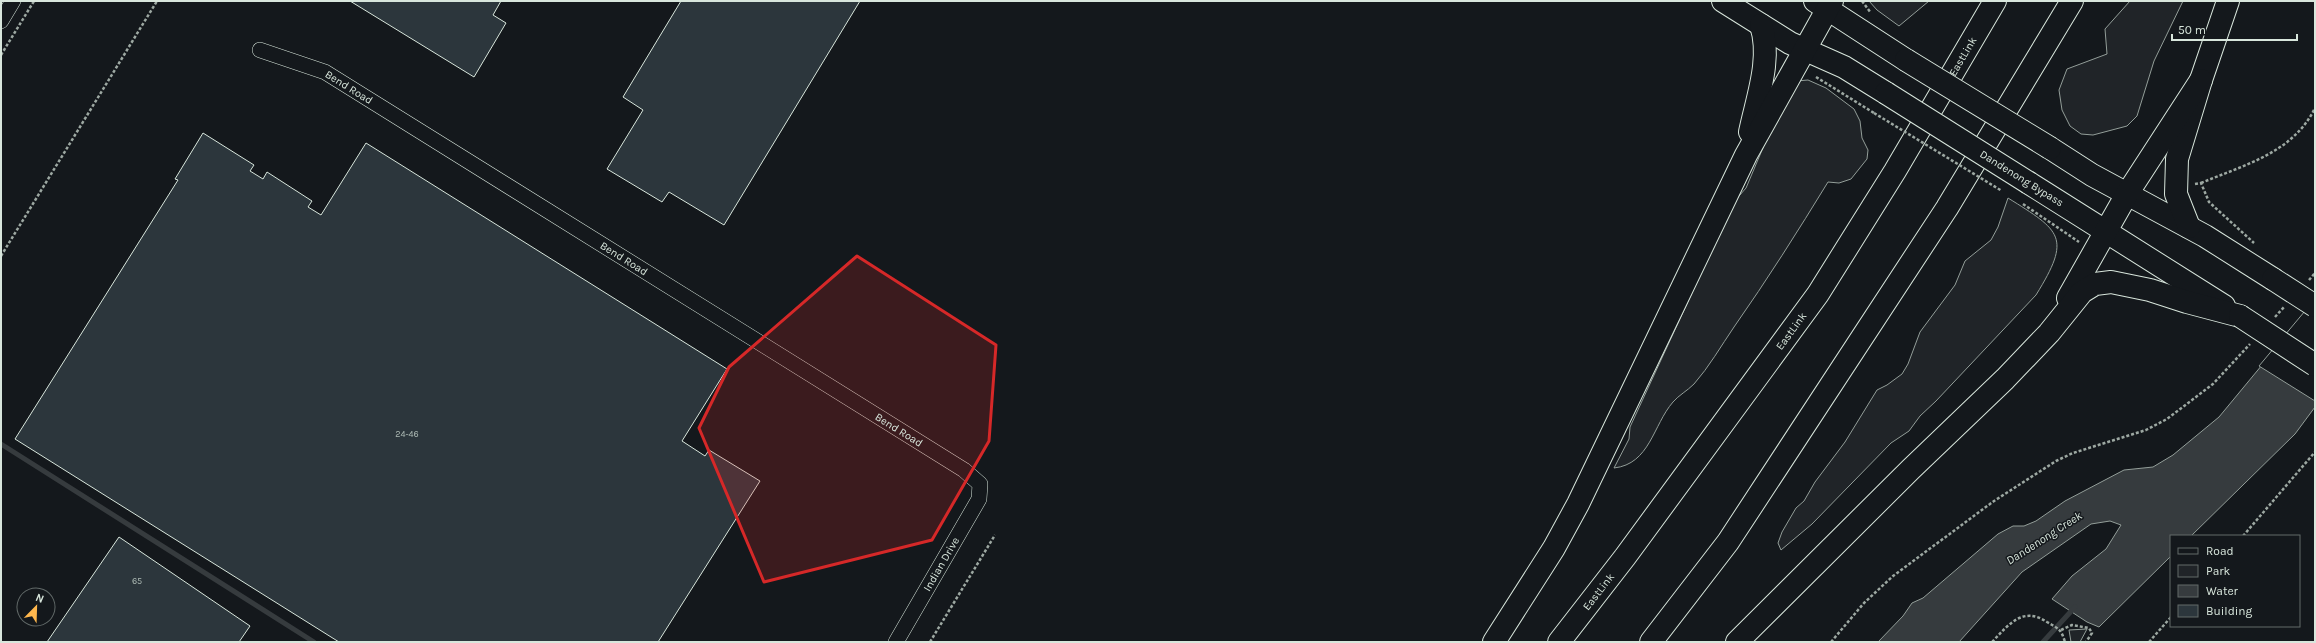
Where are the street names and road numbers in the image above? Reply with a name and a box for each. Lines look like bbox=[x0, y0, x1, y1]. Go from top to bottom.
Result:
street label: EastLink bbox=[1946, 35, 1980, 79]
street label: Bend Road bbox=[323, 68, 375, 107]
street label: Dandenong Bypass bbox=[1977, 147, 2066, 210]
street label: Bend Road bbox=[598, 239, 650, 278]
street label: EastLink bbox=[1773, 310, 1809, 353]
street label: Bend Road bbox=[873, 410, 925, 450]
street label: Indian Drive bbox=[921, 534, 962, 594]
street label: EastLink bbox=[1580, 571, 1617, 613]

